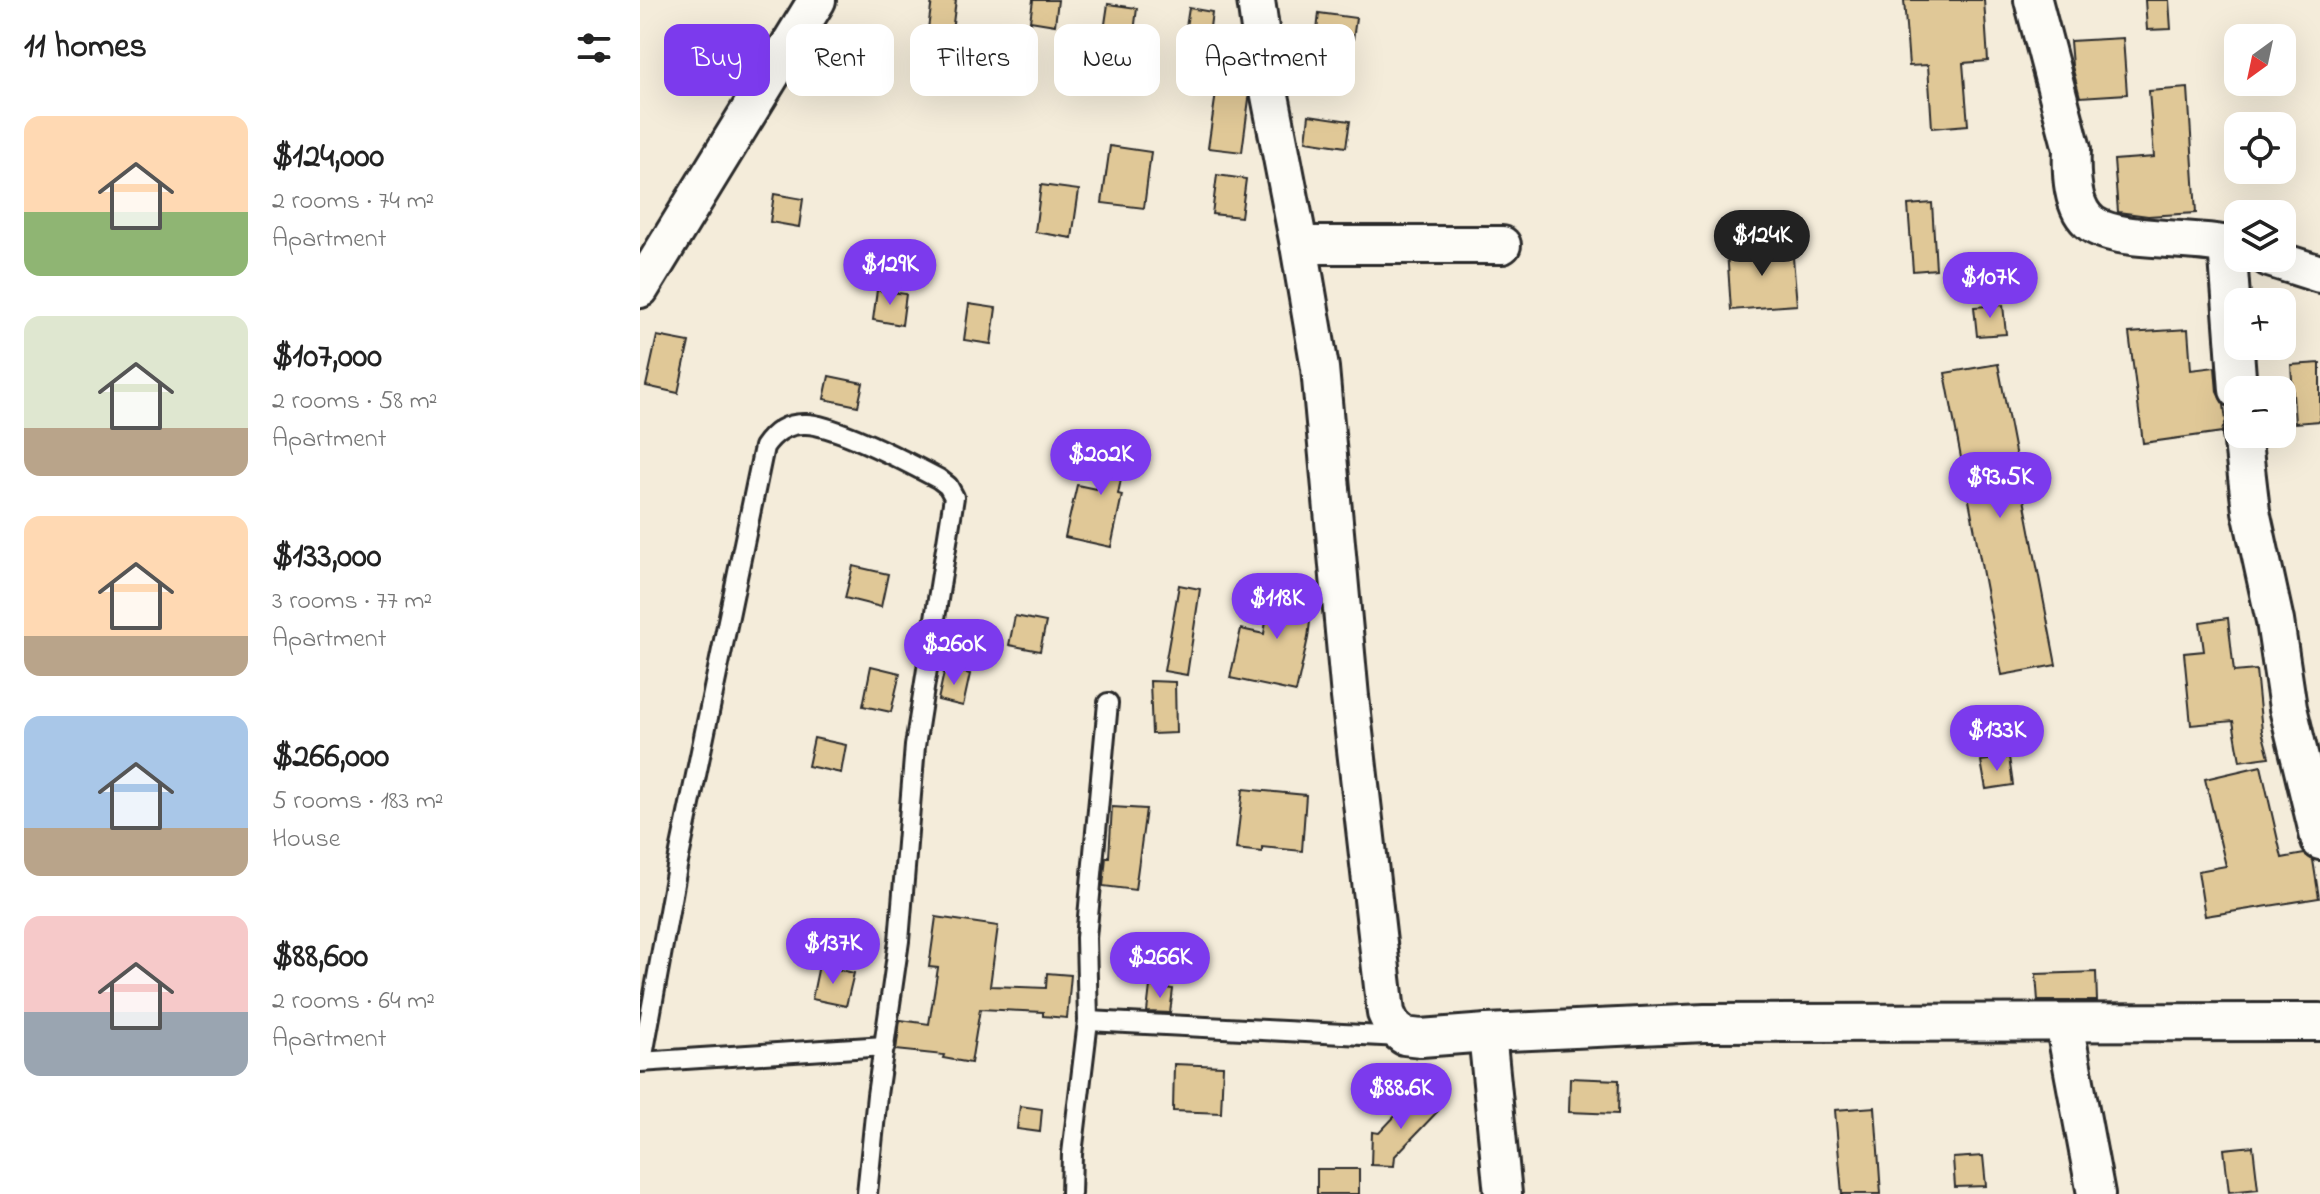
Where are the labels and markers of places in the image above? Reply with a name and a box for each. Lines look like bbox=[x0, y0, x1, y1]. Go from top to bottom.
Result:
pin: $124K bbox=[1706, 210, 1818, 278]
pin: $129K bbox=[834, 239, 946, 307]
pin: $107K bbox=[1934, 252, 2046, 320]
pin: $202K bbox=[1045, 429, 1157, 497]
pin: $93.5K bbox=[1935, 452, 2065, 520]
pin: $118K bbox=[1221, 573, 1333, 641]
pin: $260K bbox=[898, 619, 1010, 687]
pin: $133K bbox=[1941, 705, 2053, 773]
pin: $137K bbox=[777, 918, 889, 986]
pin: $266K bbox=[1104, 932, 1216, 1000]
pin: $88.6K bbox=[1336, 1063, 1466, 1131]

